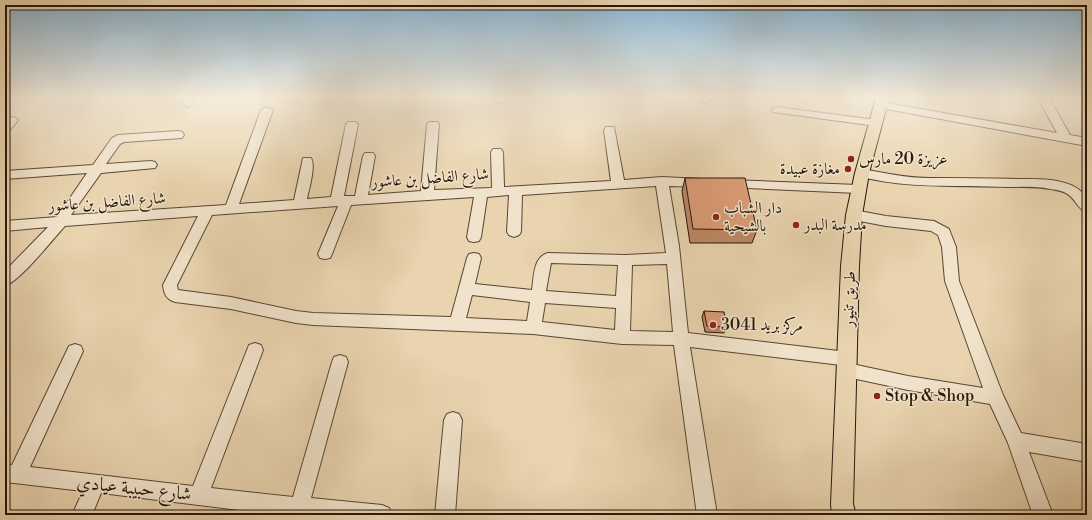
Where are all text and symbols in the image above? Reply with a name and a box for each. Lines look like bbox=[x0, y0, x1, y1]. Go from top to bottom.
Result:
place label: عزيزة 20 مارس bbox=[859, 149, 948, 170]
marker: عزيزة 20 مارس bbox=[846, 154, 856, 164]
place label: مغازة عبيدة bbox=[780, 159, 840, 179]
street label: شارع الفاضل بن عاشور bbox=[368, 164, 490, 195]
marker: مغازة عبيدة bbox=[843, 164, 853, 174]
street label: شارع الفاضل بن عاشور bbox=[45, 188, 167, 219]
place label: دار الشباب بالشيحية bbox=[724, 198, 782, 236]
marker: دار الشباب بالشيحية bbox=[711, 212, 721, 222]
place label: مدرسة البدر bbox=[802, 215, 867, 235]
marker: مدرسة البدر bbox=[791, 220, 801, 230]
street label: طريق تنيور bbox=[838, 271, 860, 329]
place label: مركز بريد 3041 bbox=[721, 315, 803, 336]
marker: مركز بريد 3041 bbox=[708, 320, 718, 330]
place label: Stop & Shop bbox=[885, 386, 974, 406]
marker: Stop & Shop bbox=[872, 391, 882, 401]
street label: شارع حبيبة عيادي bbox=[75, 470, 193, 509]

